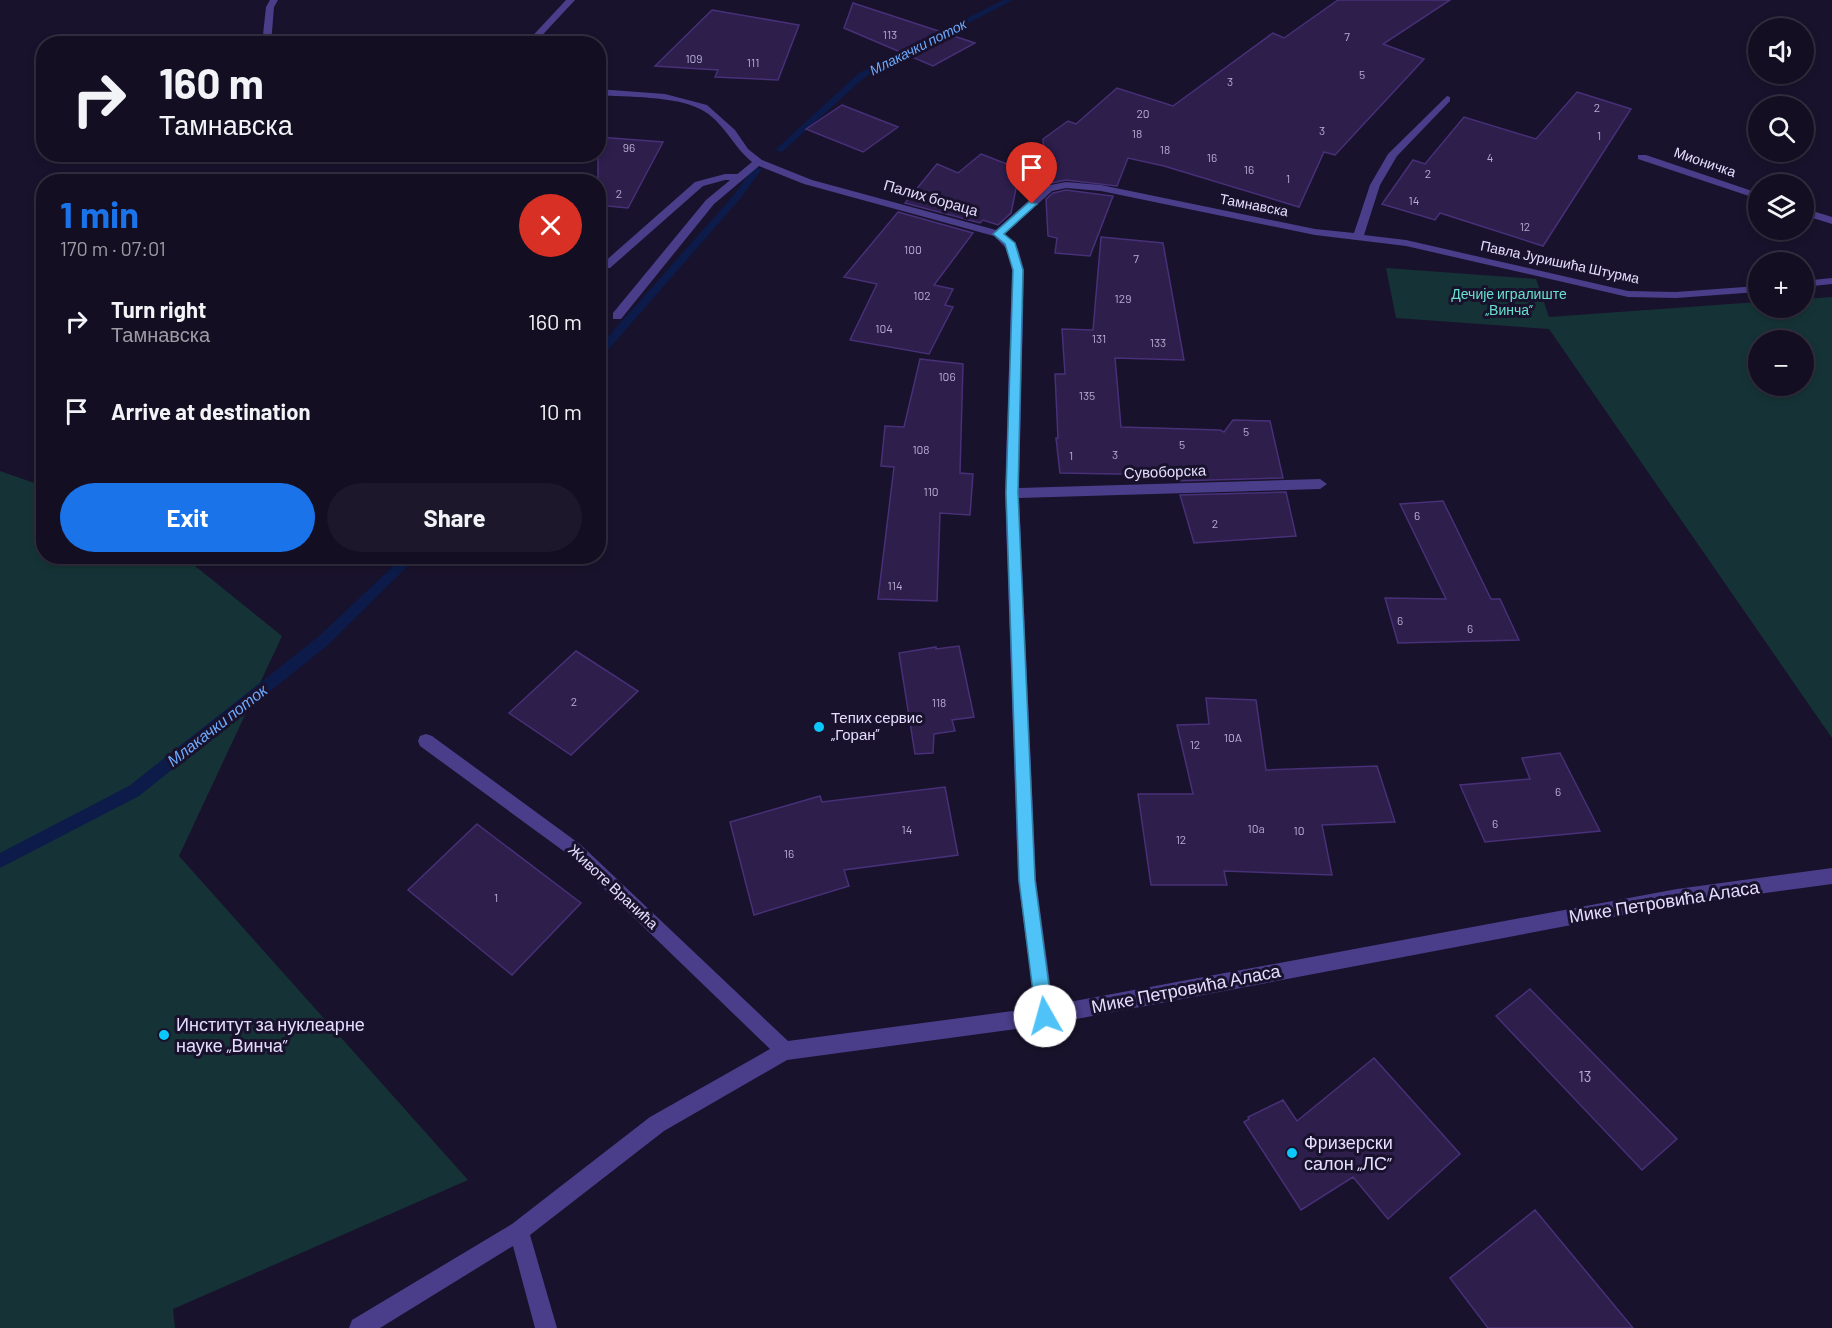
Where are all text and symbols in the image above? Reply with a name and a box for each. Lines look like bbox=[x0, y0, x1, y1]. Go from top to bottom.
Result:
water label: Млакачки поток bbox=[866, 14, 970, 78]
map controls bbox=[1748, 18, 1814, 396]
button: sound bbox=[1748, 18, 1814, 84]
house number: 113 bbox=[883, 27, 897, 41]
house number: 7 bbox=[1344, 29, 1350, 43]
house number: 109 bbox=[685, 51, 703, 65]
house number: 111 bbox=[747, 55, 759, 69]
text: 160 m bbox=[159, 57, 264, 107]
icon: right bbox=[60, 60, 138, 138]
house number: 5 bbox=[1359, 67, 1365, 81]
house number: 3 bbox=[1227, 74, 1233, 88]
button: search bbox=[1748, 96, 1814, 162]
house number: 2 bbox=[1594, 100, 1600, 114]
house number: 20 bbox=[1136, 106, 1150, 120]
text: Тамнавска bbox=[159, 108, 293, 140]
house number: 3 bbox=[1319, 123, 1325, 137]
house number: 18 bbox=[1132, 126, 1142, 140]
house number: 1 bbox=[1597, 128, 1601, 142]
house number: 96 bbox=[623, 140, 635, 154]
pin bbox=[1006, 142, 1057, 204]
house number: 18 bbox=[1160, 142, 1170, 156]
street label: Мионичка bbox=[1672, 143, 1739, 180]
house number: 16 bbox=[1207, 150, 1217, 164]
house number: 4 bbox=[1487, 150, 1493, 164]
icon: arrive bbox=[1015, 151, 1048, 184]
house number: 16 bbox=[1244, 162, 1254, 176]
house number: 2 bbox=[1425, 166, 1431, 180]
house number: 1 bbox=[1286, 171, 1290, 185]
button: layers bbox=[1748, 174, 1814, 240]
street label: Палих бораца bbox=[882, 175, 981, 219]
house number: 2 bbox=[616, 186, 622, 200]
street label: Тамнавска bbox=[1218, 190, 1290, 220]
text: 1 min bbox=[60, 192, 139, 235]
house number: 14 bbox=[1409, 193, 1419, 207]
button: close bbox=[519, 194, 582, 257]
house number: 12 bbox=[1520, 219, 1530, 233]
text: 170 m · 07:01 bbox=[60, 236, 166, 260]
street label: Павла Јуришића Штурма bbox=[1479, 236, 1641, 287]
house number: 100 bbox=[904, 242, 922, 256]
house number: 7 bbox=[1133, 251, 1139, 265]
button: + bbox=[1748, 252, 1814, 318]
park label: Дечије игралиште „Винча” bbox=[1451, 285, 1567, 318]
house number: 102 bbox=[913, 288, 931, 302]
house number: 129 bbox=[1115, 291, 1131, 305]
text: Turn right bbox=[111, 296, 206, 322]
icon: right bbox=[60, 305, 93, 338]
text: 160 m bbox=[528, 308, 582, 334]
house number: 104 bbox=[875, 321, 893, 335]
text: Тамнавска bbox=[111, 322, 210, 346]
button: − bbox=[1748, 330, 1814, 396]
house number: 131 bbox=[1092, 331, 1106, 345]
house number: 133 bbox=[1150, 335, 1166, 349]
house number: 106 bbox=[938, 369, 956, 383]
house number: 135 bbox=[1079, 388, 1095, 402]
icon: arrive bbox=[60, 395, 93, 428]
text: Arrive at destination bbox=[111, 398, 310, 424]
text: 10 m bbox=[539, 398, 582, 424]
house number: 5 bbox=[1243, 424, 1249, 438]
house number: 5 bbox=[1179, 437, 1185, 451]
house number: 108 bbox=[912, 442, 930, 456]
house number: 3 bbox=[1112, 447, 1118, 461]
house number: 1 bbox=[1069, 448, 1073, 462]
street label: Сувоборска bbox=[1123, 461, 1207, 481]
button: Exit bbox=[60, 483, 315, 552]
button: Share bbox=[327, 483, 582, 552]
house number: 110 bbox=[923, 484, 939, 498]
house number: 6 bbox=[1414, 508, 1420, 522]
house number: 2 bbox=[1212, 516, 1218, 530]
house number: 114 bbox=[887, 578, 903, 592]
house number: 6 bbox=[1397, 613, 1403, 627]
house number: 6 bbox=[1467, 621, 1473, 635]
water label: Млакачки поток bbox=[163, 679, 272, 770]
house number: 2 bbox=[571, 694, 577, 708]
house number: 118 bbox=[932, 695, 946, 709]
place label: Тепих сервис „Горан” bbox=[831, 708, 923, 743]
marker: Тепих сервис „Горан” bbox=[812, 720, 826, 734]
house number: 10A bbox=[1224, 730, 1242, 744]
house number: 12 bbox=[1190, 737, 1200, 751]
house number: 6 bbox=[1555, 784, 1561, 798]
house number: 6 bbox=[1492, 816, 1498, 830]
house number: 10a bbox=[1247, 821, 1265, 835]
house number: 14 bbox=[902, 822, 912, 836]
house number: 10 bbox=[1294, 823, 1304, 837]
house number: 12 bbox=[1176, 832, 1186, 846]
street label: Животе Вранића bbox=[565, 840, 663, 933]
house number: 16 bbox=[784, 846, 794, 860]
street label: Мике Петровића Аласа bbox=[1567, 875, 1761, 927]
house number: 1 bbox=[494, 890, 498, 904]
street label: Мике Петровића Аласа bbox=[1089, 959, 1283, 1017]
position arrow bbox=[1013, 984, 1077, 1048]
place label: Институт за нуклеарне науке „Винча” bbox=[176, 1013, 365, 1056]
marker: Институт за нуклеарне науке „Винча” bbox=[157, 1028, 171, 1042]
house number: 13 bbox=[1579, 1067, 1591, 1085]
place label: Фризерски салон „ЛС” bbox=[1304, 1131, 1393, 1174]
marker: Фризерски салон „ЛС” bbox=[1285, 1146, 1299, 1160]

